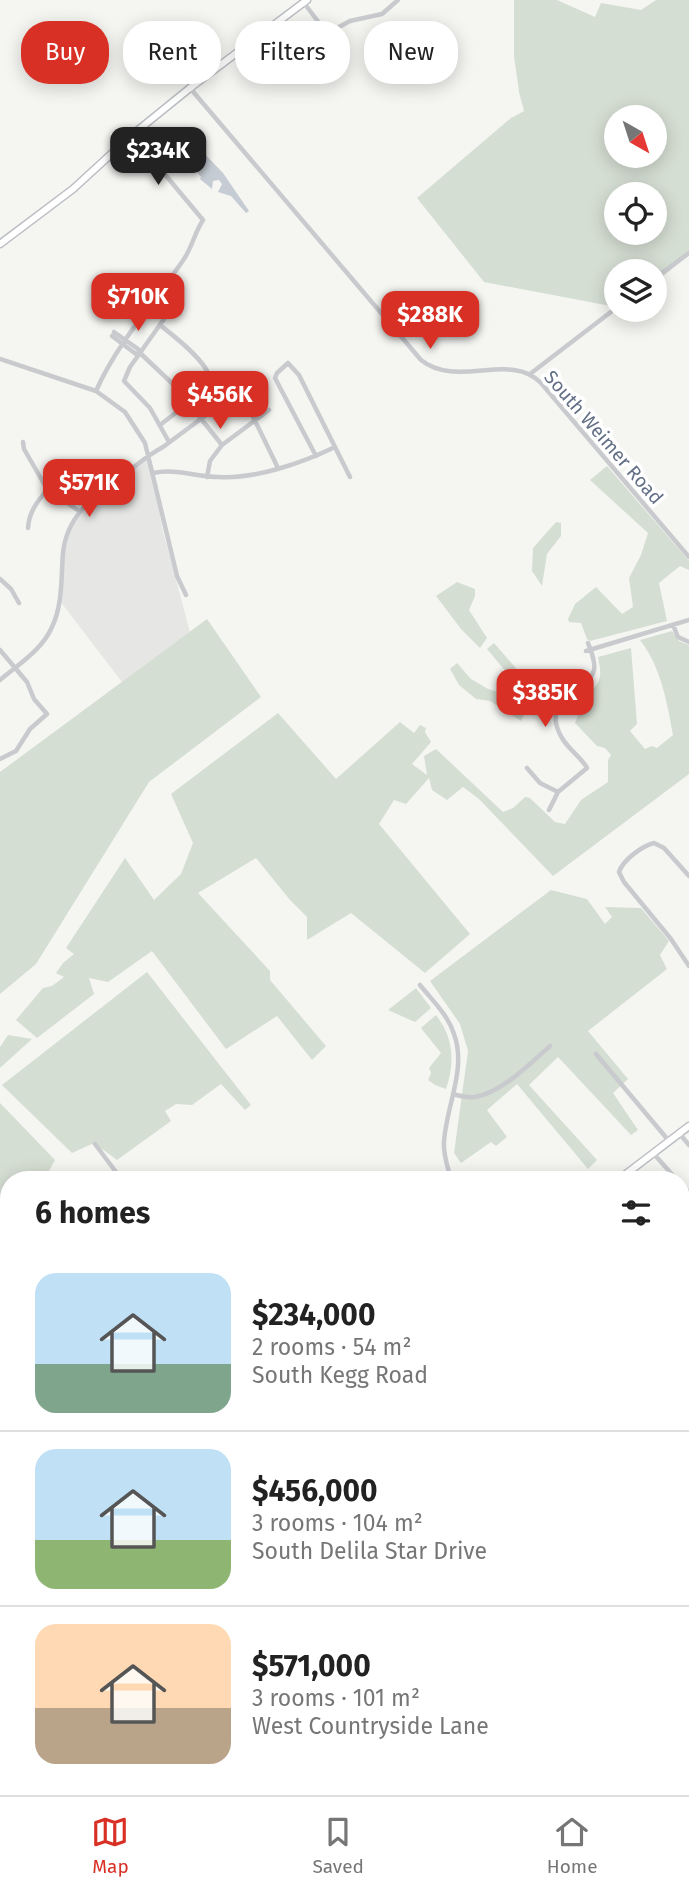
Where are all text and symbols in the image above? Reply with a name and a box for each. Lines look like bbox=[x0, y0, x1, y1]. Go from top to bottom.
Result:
chip: Buy bbox=[21, 21, 109, 84]
chip: Rent bbox=[123, 21, 221, 84]
chip: Filters bbox=[235, 21, 350, 84]
chip: New bbox=[364, 21, 458, 84]
north arrow bbox=[604, 105, 667, 168]
map controls bbox=[604, 105, 667, 322]
pin: $234K bbox=[109, 128, 207, 187]
text: $234K bbox=[126, 136, 190, 164]
button: locate bbox=[604, 182, 667, 245]
button: layers bbox=[604, 259, 667, 322]
pin: $710K bbox=[89, 274, 187, 333]
text: $710K bbox=[107, 282, 169, 310]
pin: $288K bbox=[381, 292, 479, 351]
text: $288K bbox=[397, 300, 463, 328]
street label: South Weimer Road bbox=[539, 366, 668, 509]
pin: $456K bbox=[171, 372, 269, 431]
text: $456K bbox=[187, 380, 253, 408]
pin: $571K bbox=[40, 460, 138, 519]
text: $571K bbox=[59, 468, 119, 496]
pin: $385K bbox=[496, 670, 594, 729]
text: $385K bbox=[513, 678, 577, 706]
icon: filters bbox=[617, 1194, 655, 1232]
text: 6 homes bbox=[35, 1195, 150, 1231]
text: $234,000 bbox=[252, 1297, 375, 1333]
icon: home bbox=[91, 1301, 175, 1385]
text: 2 rooms · 54 m² bbox=[252, 1333, 411, 1361]
text: South Kegg Road bbox=[252, 1361, 428, 1389]
text: $456,000 bbox=[252, 1473, 378, 1509]
icon: home bbox=[91, 1477, 175, 1561]
text: 3 rooms · 104 m² bbox=[252, 1509, 423, 1537]
text: South Delila Star Drive bbox=[252, 1537, 487, 1565]
text: $571,000 bbox=[252, 1648, 371, 1684]
icon: home bbox=[91, 1652, 175, 1736]
text: 3 rooms · 101 m² bbox=[252, 1684, 420, 1712]
text: West Countryside Lane bbox=[252, 1712, 489, 1740]
tab: Map bbox=[91, 1813, 129, 1878]
tab: Saved bbox=[312, 1813, 364, 1878]
tab: Home bbox=[547, 1813, 597, 1878]

